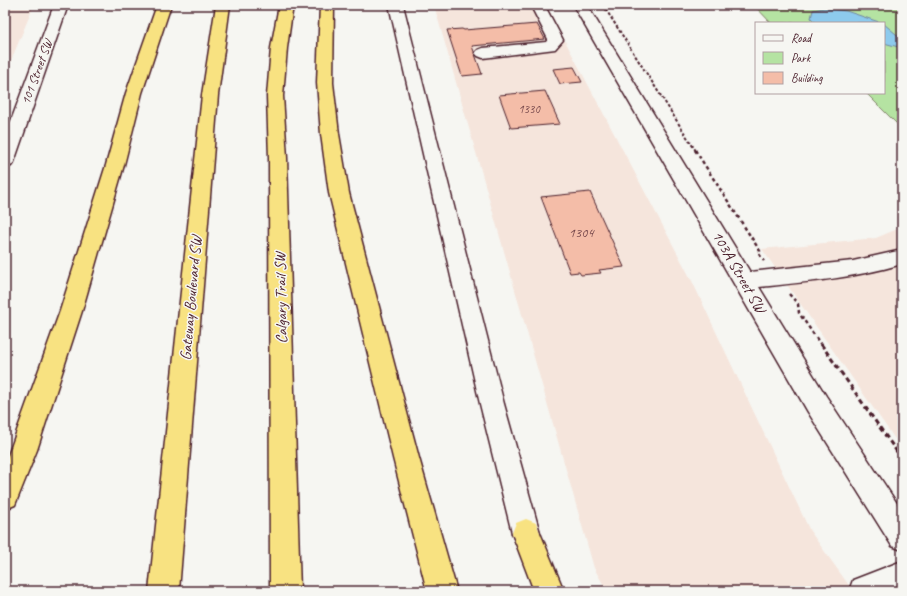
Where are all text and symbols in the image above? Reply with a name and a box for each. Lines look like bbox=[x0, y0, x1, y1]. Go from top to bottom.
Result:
legend bbox=[755, 22, 885, 94]
text: Road bbox=[791, 30, 813, 46]
street label: 101 Street SW bbox=[18, 36, 57, 107]
text: Park bbox=[791, 50, 812, 66]
text: Building bbox=[791, 70, 823, 86]
house number: 1330 bbox=[518, 101, 541, 117]
house number: 1304 bbox=[568, 224, 595, 241]
street label: 103A Street SW bbox=[707, 227, 771, 318]
street label: Gateway Boulevard SW bbox=[176, 233, 207, 361]
street label: Calgary Trail SW bbox=[270, 250, 292, 344]

